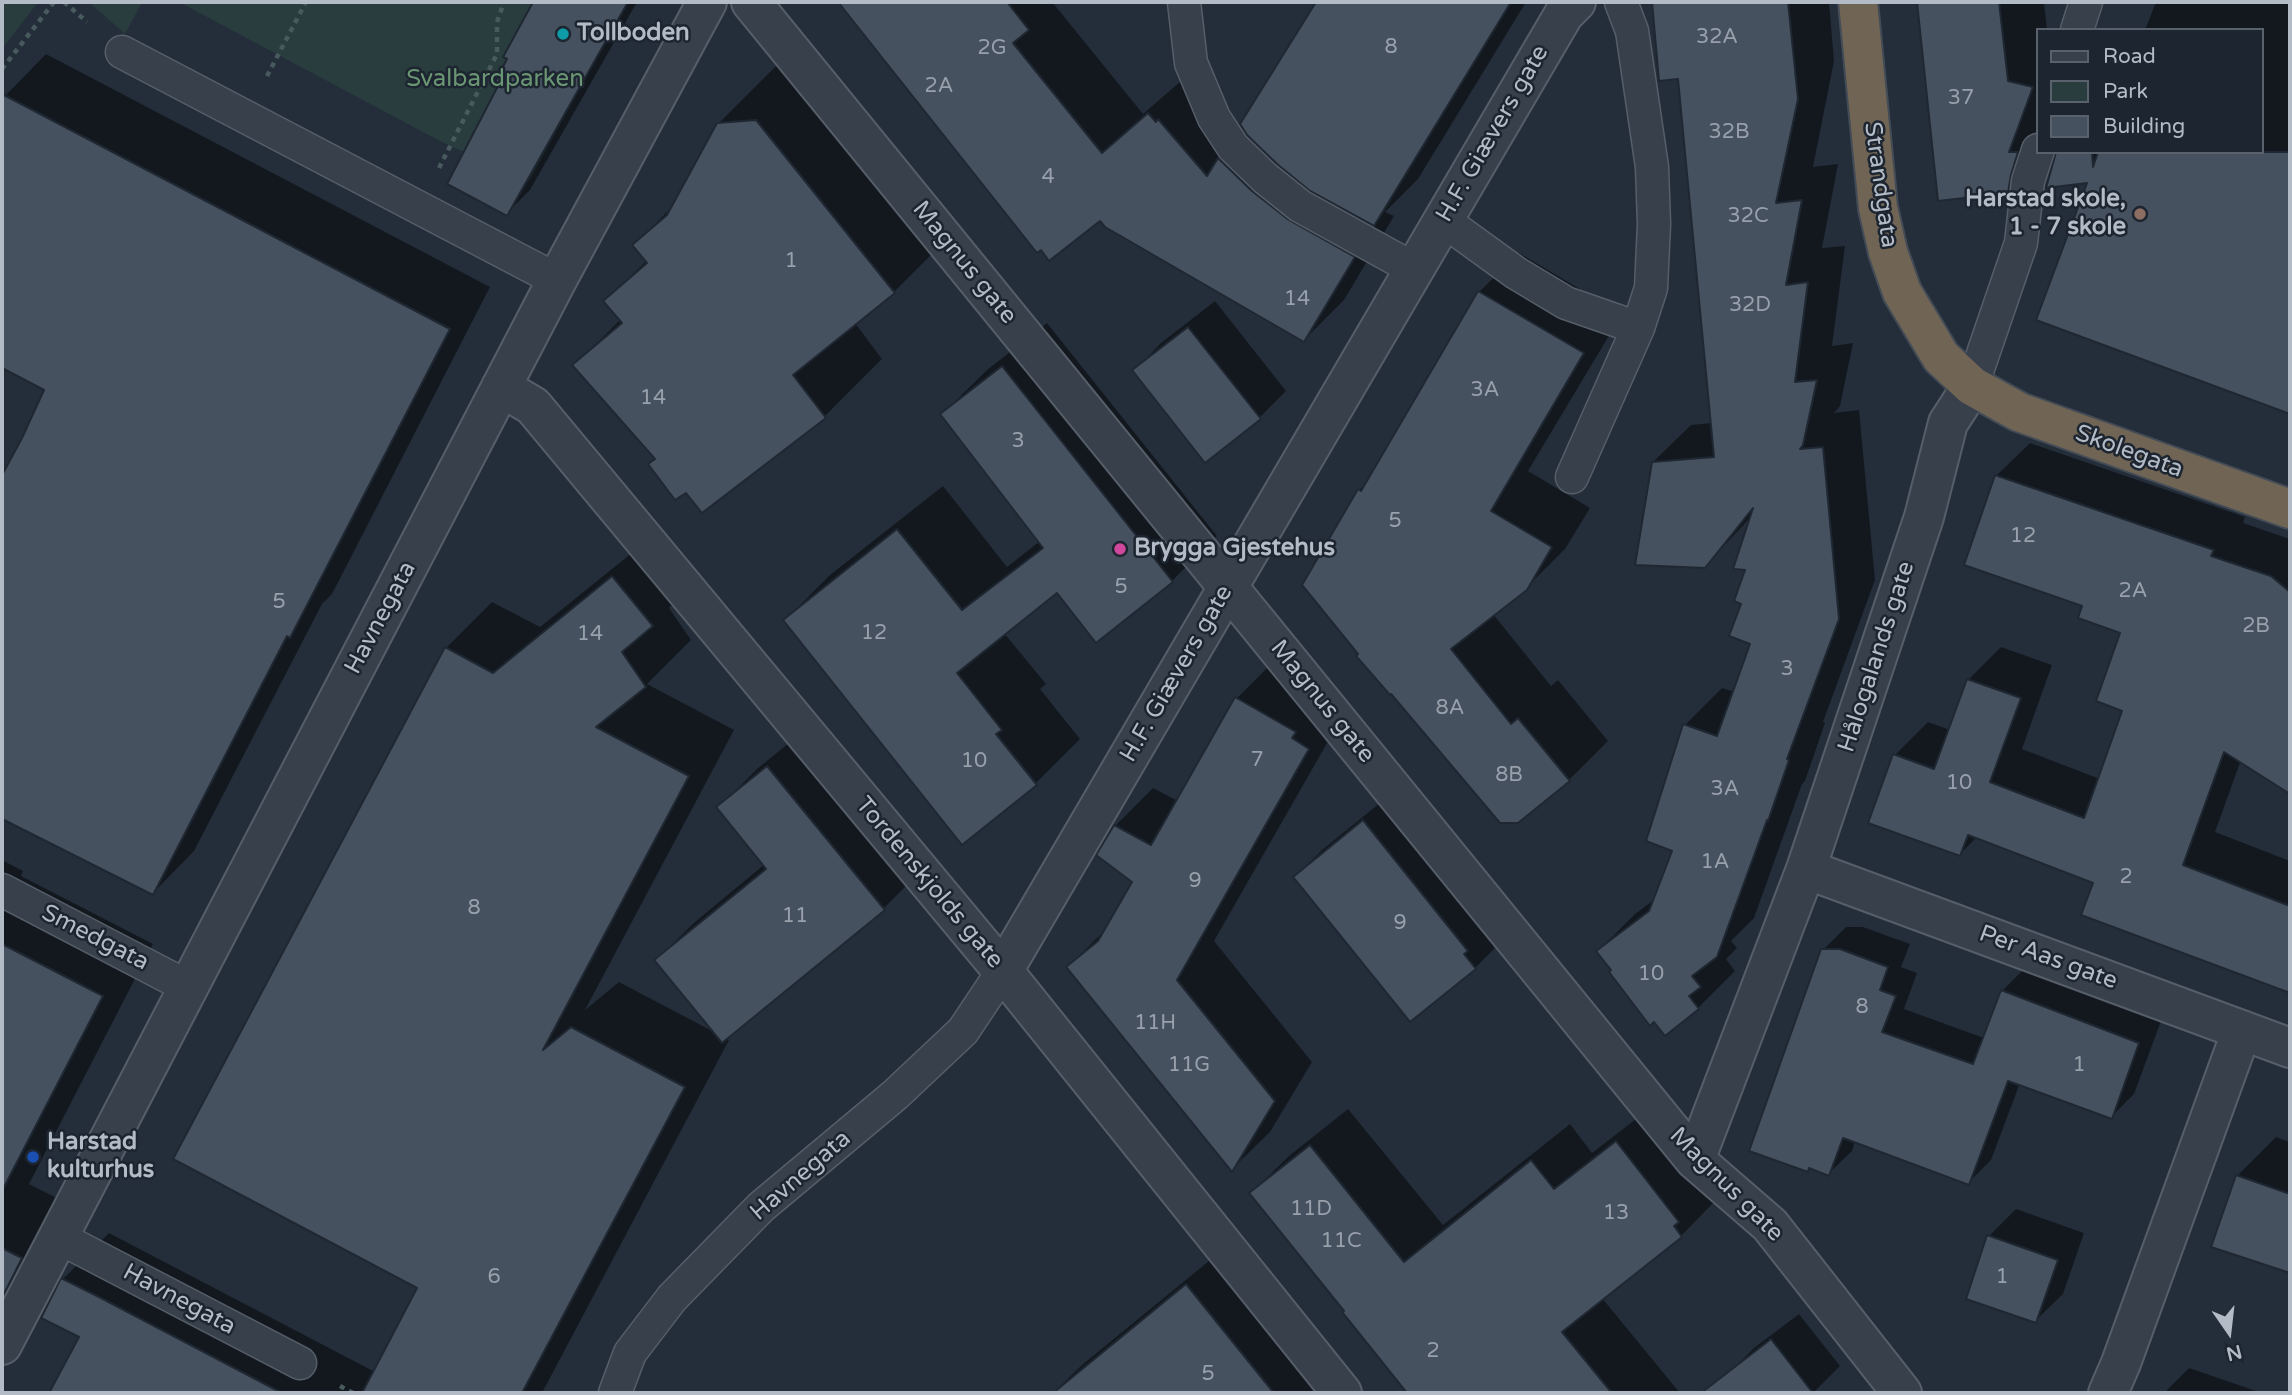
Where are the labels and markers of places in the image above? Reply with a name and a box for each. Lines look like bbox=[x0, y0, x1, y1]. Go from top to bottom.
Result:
place label: Tollboden bbox=[577, 20, 690, 48]
marker: Tollboden bbox=[555, 26, 571, 42]
place label: Harstad skole, 1 - 7 skole bbox=[1965, 186, 2126, 242]
marker: Harstad skole, 1 - 7 skole bbox=[2132, 206, 2148, 222]
place label: Brygga Gjestehus bbox=[1134, 535, 1335, 563]
marker: Brygga Gjestehus bbox=[1112, 541, 1128, 557]
place label: Harstad kulturhus bbox=[47, 1129, 154, 1185]
marker: Harstad kulturhus bbox=[25, 1149, 41, 1165]

